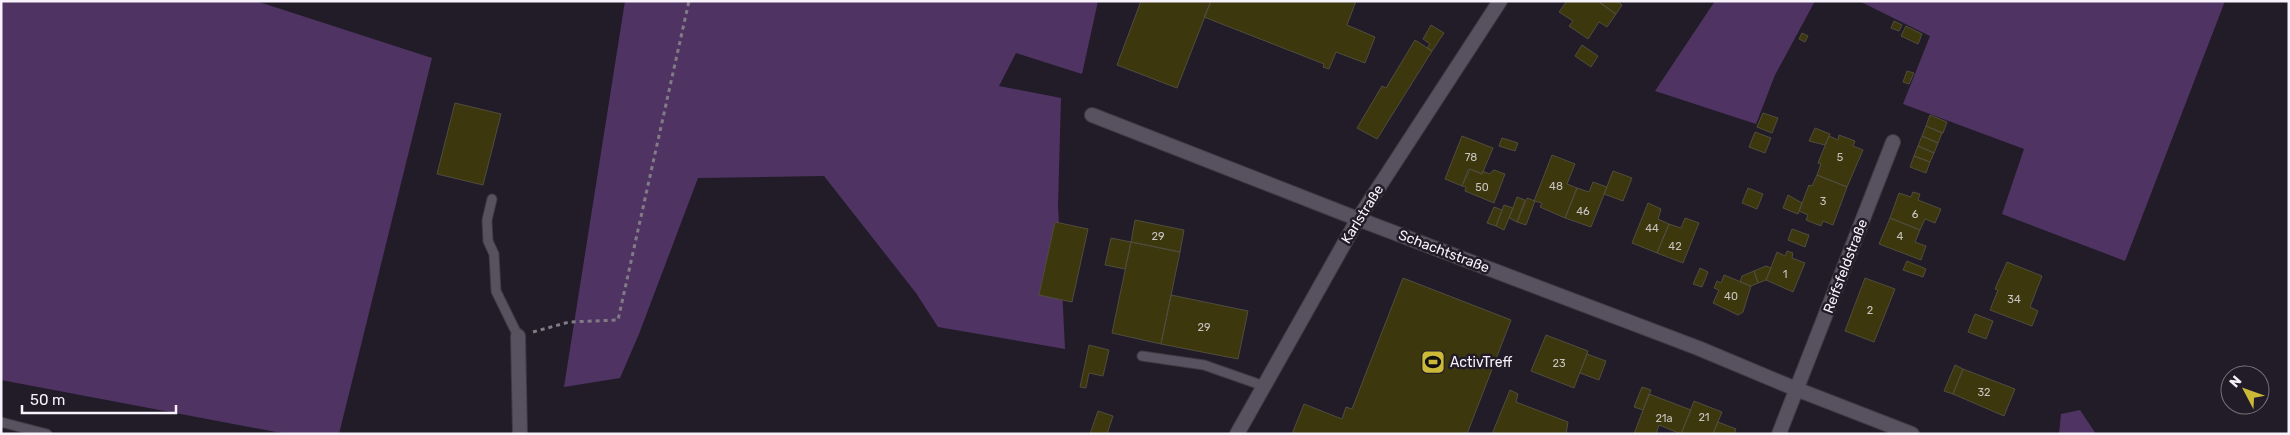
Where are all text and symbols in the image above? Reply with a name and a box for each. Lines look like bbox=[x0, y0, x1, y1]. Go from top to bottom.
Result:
house number: 78 bbox=[1465, 151, 1477, 164]
house number: 5 bbox=[1837, 151, 1844, 164]
house number: 48 bbox=[1549, 180, 1563, 193]
street label: Karlstraße bbox=[1338, 181, 1387, 247]
house number: 50 bbox=[1475, 181, 1489, 194]
house number: 3 bbox=[1820, 195, 1827, 208]
house number: 46 bbox=[1576, 205, 1590, 218]
house number: 6 bbox=[1912, 208, 1919, 221]
street label: Reifsfeldstraße bbox=[1820, 217, 1871, 316]
house number: 44 bbox=[1645, 222, 1659, 235]
street label: Schachtstraße bbox=[1396, 226, 1492, 277]
house number: 29 bbox=[1152, 230, 1164, 243]
house number: 4 bbox=[1897, 230, 1904, 243]
house number: 42 bbox=[1668, 240, 1682, 253]
house number: 1 bbox=[1783, 268, 1787, 281]
house number: 40 bbox=[1724, 290, 1738, 303]
house number: 34 bbox=[2007, 293, 2021, 306]
house number: 2 bbox=[1867, 304, 1873, 317]
house number: 29 bbox=[1198, 321, 1210, 334]
sports icon: ActivTreff bbox=[1420, 349, 1446, 375]
place label: ActivTreff bbox=[1450, 354, 1512, 371]
house number: 23 bbox=[1552, 357, 1566, 370]
north arrow bbox=[2220, 365, 2270, 415]
text: N bbox=[2226, 372, 2245, 391]
scale bar bbox=[22, 382, 176, 414]
house number: 32 bbox=[1977, 386, 1991, 399]
text: 50 m bbox=[30, 391, 65, 409]
house number: 21 bbox=[1698, 411, 1710, 424]
house number: 21a bbox=[1655, 412, 1673, 425]

